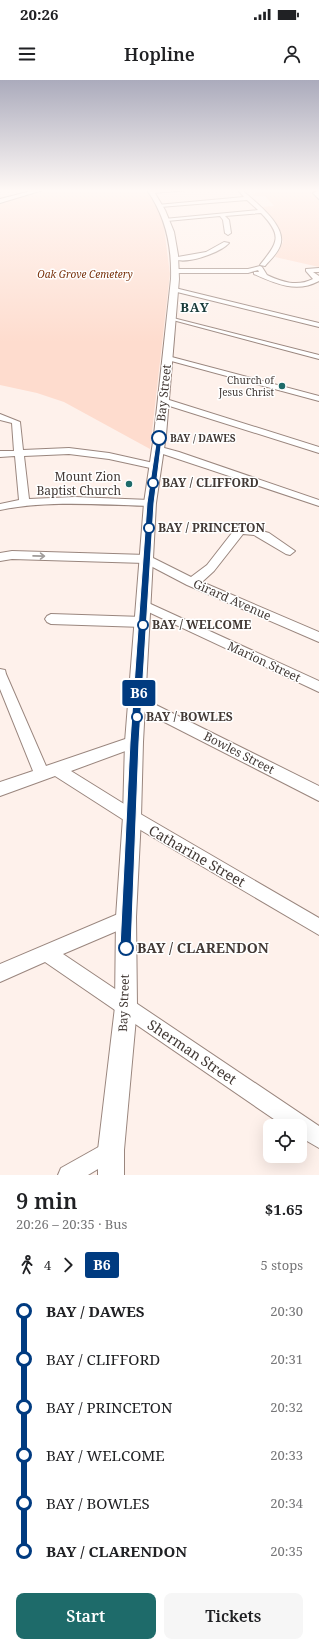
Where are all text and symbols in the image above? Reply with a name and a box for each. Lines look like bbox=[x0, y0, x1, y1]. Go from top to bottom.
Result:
text: 20:26 bbox=[20, 4, 58, 24]
text: Hopline bbox=[124, 42, 195, 66]
icon: menu bbox=[16, 43, 38, 65]
icon: person bbox=[281, 43, 303, 65]
park label: Oak Grove Cemetery bbox=[37, 267, 133, 281]
district label: BAY bbox=[180, 298, 210, 316]
street label: Bay Street bbox=[152, 363, 175, 423]
place label: Church of Jesus Christ bbox=[218, 373, 275, 399]
marker: Church of Jesus Christ bbox=[277, 381, 287, 391]
marker: BAY / DAWES bbox=[151, 430, 167, 446]
place label: BAY / DAWES bbox=[170, 431, 236, 445]
place label: Mount Zion Baptist Church bbox=[36, 468, 121, 499]
place label: BAY / CLIFFORD bbox=[162, 474, 259, 491]
marker: BAY / CLIFFORD bbox=[147, 477, 159, 489]
marker: Mount Zion Baptist Church bbox=[124, 479, 134, 489]
place label: BAY / PRINCETON bbox=[158, 519, 265, 536]
marker: BAY / PRINCETON bbox=[143, 522, 155, 534]
one-way arrow bbox=[32, 552, 45, 559]
street label: Girard Avenue bbox=[191, 575, 274, 624]
place label: BAY / WELCOME bbox=[152, 616, 251, 633]
marker: BAY / WELCOME bbox=[137, 619, 149, 631]
street label: Marion Street bbox=[225, 637, 303, 686]
line badge: B6 bbox=[121, 680, 157, 706]
text: B6 bbox=[130, 683, 148, 702]
place label: BAY / BOWLES bbox=[146, 708, 233, 725]
marker: BAY / BOWLES bbox=[131, 711, 143, 723]
street label: Bowles Street bbox=[201, 727, 278, 778]
street label: Catharine Street bbox=[146, 820, 249, 891]
place label: BAY / CLARENDON bbox=[137, 938, 269, 957]
marker: BAY / CLARENDON bbox=[118, 940, 134, 956]
street label: Bay Street bbox=[114, 974, 133, 1032]
street label: Sherman Street bbox=[144, 1015, 241, 1088]
map controls bbox=[263, 1119, 307, 1163]
button: locate bbox=[263, 1119, 307, 1163]
text: 9 min bbox=[16, 1185, 77, 1215]
text: $1.65 bbox=[265, 1199, 303, 1219]
text: 20:26 – 20:35 · Bus bbox=[16, 1215, 127, 1233]
icon: walk bbox=[16, 1254, 38, 1276]
icon: forward bbox=[57, 1254, 79, 1276]
text: B6 bbox=[93, 1255, 111, 1274]
text: 4 bbox=[44, 1256, 51, 1274]
text: 5 stops bbox=[261, 1256, 303, 1274]
text: BAY / DAWES bbox=[46, 1301, 144, 1321]
text: 20:30 bbox=[270, 1302, 303, 1320]
text: BAY / CLIFFORD bbox=[46, 1349, 160, 1369]
text: 20:31 bbox=[270, 1350, 303, 1368]
text: BAY / PRINCETON bbox=[46, 1397, 172, 1417]
text: 20:32 bbox=[270, 1398, 303, 1416]
text: BAY / WELCOME bbox=[46, 1445, 165, 1465]
text: 20:33 bbox=[270, 1446, 303, 1464]
text: BAY / BOWLES bbox=[46, 1493, 150, 1513]
text: 20:34 bbox=[270, 1494, 303, 1512]
text: BAY / CLARENDON bbox=[46, 1541, 187, 1561]
text: 20:35 bbox=[270, 1542, 303, 1560]
button: Start bbox=[16, 1593, 156, 1639]
button: Tickets bbox=[164, 1593, 303, 1639]

